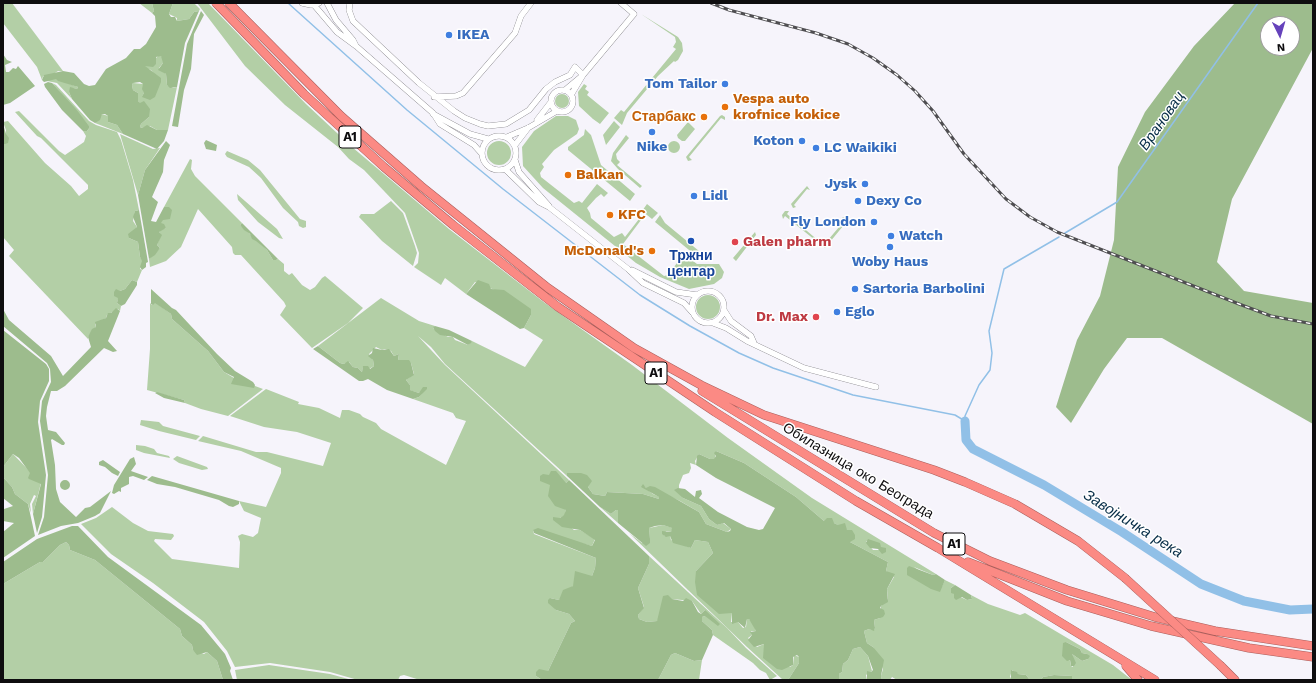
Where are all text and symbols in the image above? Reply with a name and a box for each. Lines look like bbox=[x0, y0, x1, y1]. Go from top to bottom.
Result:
north arrow bbox=[1260, 16, 1300, 56]
place label: IKEA bbox=[457, 27, 489, 43]
marker: IKEA bbox=[444, 30, 454, 40]
text: N bbox=[1276, 41, 1286, 54]
place label: Tom Tailor bbox=[645, 76, 717, 92]
marker: Tom Tailor bbox=[720, 79, 730, 89]
water label: Врановац bbox=[1135, 88, 1189, 154]
place label: Vespa auto krofnice kokice bbox=[733, 91, 840, 124]
marker: Vespa auto krofnice kokice bbox=[720, 102, 730, 112]
place label: Старбакс bbox=[632, 109, 696, 125]
marker: Старбакс bbox=[699, 112, 709, 122]
road number: A1 bbox=[339, 126, 361, 148]
marker: Nike bbox=[647, 127, 657, 137]
place label: Koton bbox=[753, 133, 794, 149]
marker: Koton bbox=[797, 136, 807, 146]
place label: Nike bbox=[637, 139, 667, 155]
place label: LC Waikiki bbox=[824, 140, 897, 156]
marker: LC Waikiki bbox=[811, 143, 821, 153]
place label: Balkan bbox=[576, 167, 624, 183]
marker: Balkan bbox=[563, 170, 573, 180]
place label: Jysk bbox=[824, 176, 857, 192]
marker: Jysk bbox=[860, 179, 870, 189]
place label: Lidl bbox=[702, 188, 728, 204]
marker: Lidl bbox=[689, 191, 699, 201]
place label: Dexy Co bbox=[866, 193, 922, 209]
marker: Dexy Co bbox=[853, 196, 863, 206]
place label: KFC bbox=[618, 207, 646, 223]
marker: KFC bbox=[605, 210, 615, 220]
place label: Fly London bbox=[790, 214, 866, 230]
marker: Fly London bbox=[869, 217, 879, 227]
place label: Watch bbox=[899, 228, 943, 244]
marker: Watch bbox=[886, 231, 896, 241]
place label: Galen pharm bbox=[743, 234, 831, 250]
marker: Тржни центар bbox=[686, 236, 696, 246]
marker: Galen pharm bbox=[730, 237, 740, 247]
marker: Woby Haus bbox=[885, 242, 895, 252]
place label: McDonald's bbox=[564, 243, 644, 259]
marker: McDonald's bbox=[647, 246, 657, 256]
place label: Тржни центар bbox=[667, 248, 715, 280]
place label: Woby Haus bbox=[852, 254, 928, 270]
place label: Sartoria Barbolini bbox=[863, 281, 985, 297]
marker: Sartoria Barbolini bbox=[850, 284, 860, 294]
place label: Eglo bbox=[845, 304, 875, 320]
marker: Eglo bbox=[832, 307, 842, 317]
place label: Dr. Max bbox=[756, 309, 808, 325]
marker: Dr. Max bbox=[811, 312, 821, 322]
road number: A1 bbox=[645, 362, 667, 384]
street label: Обилазница око Београда bbox=[779, 419, 937, 523]
water label: Завојничка река bbox=[1080, 486, 1186, 562]
road number: A1 bbox=[943, 533, 965, 555]

